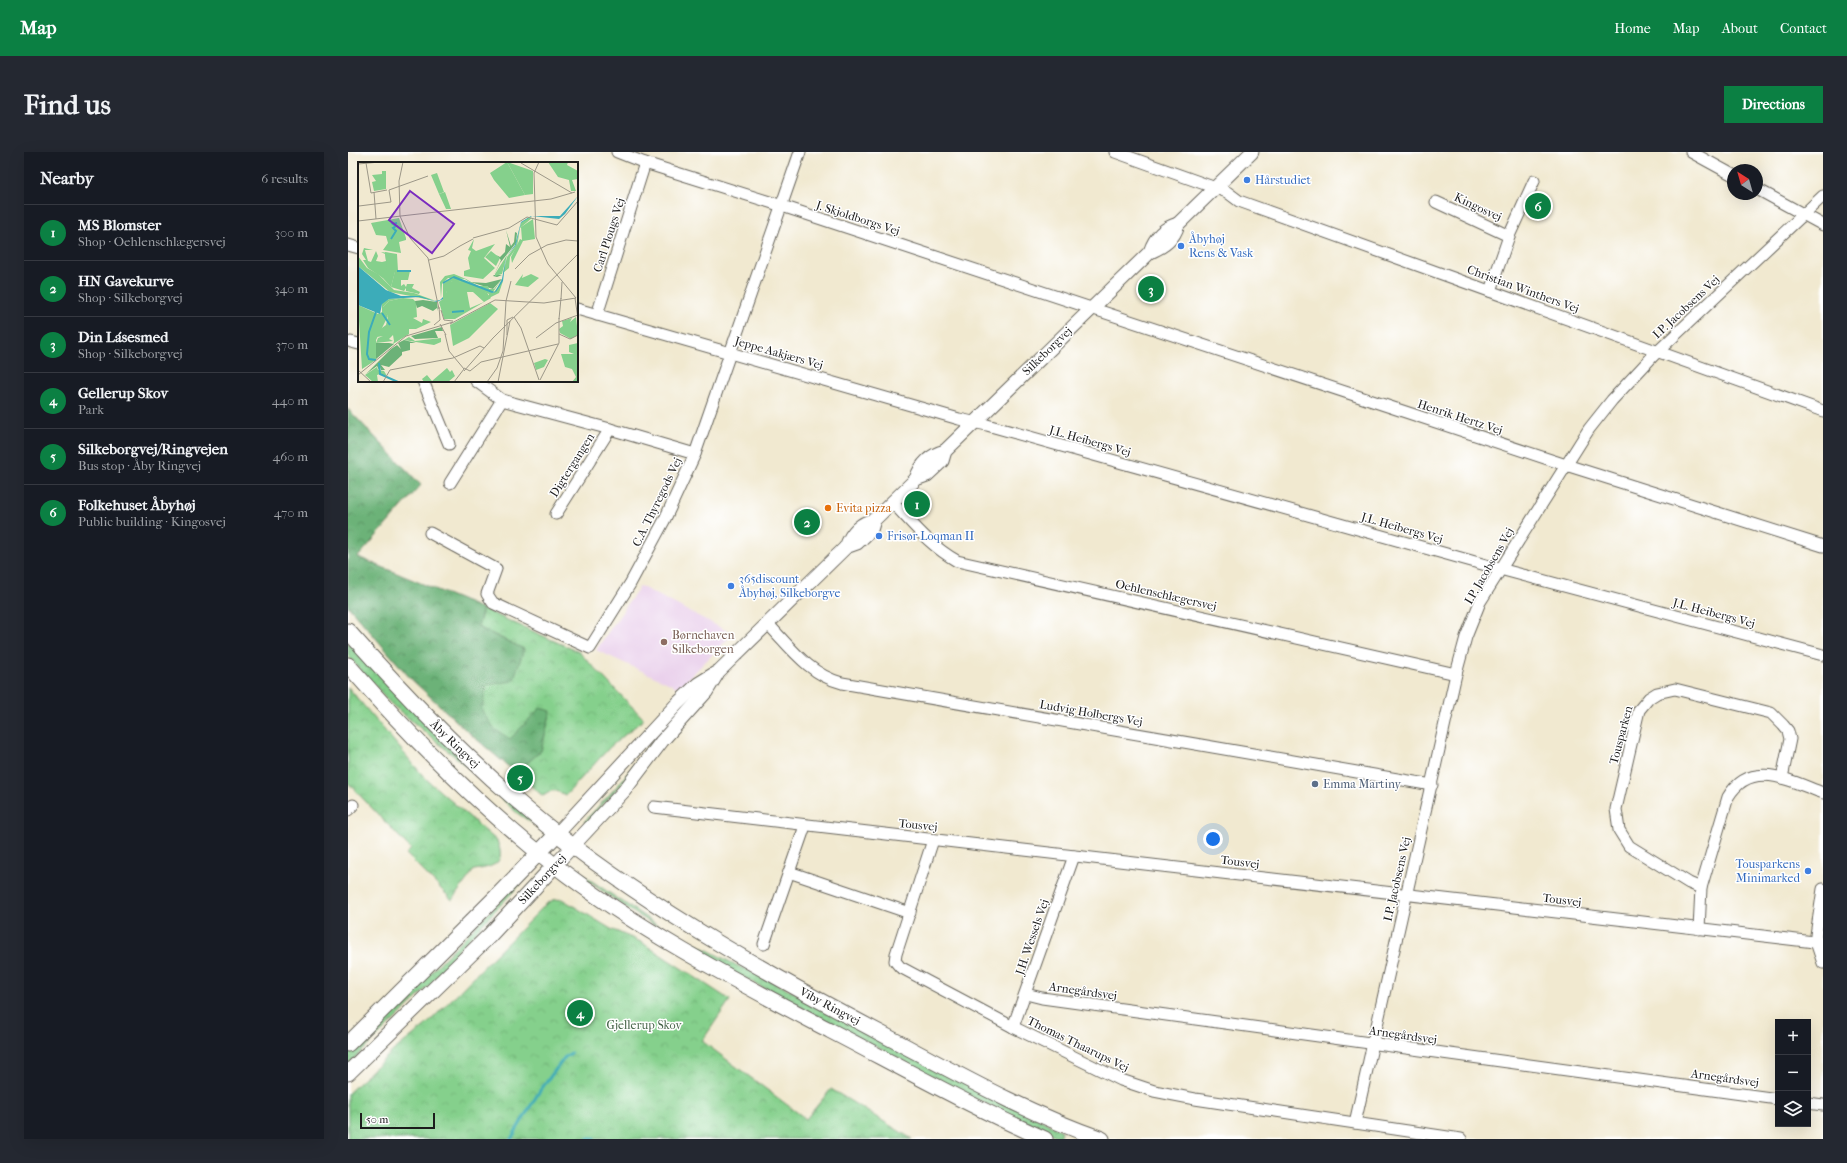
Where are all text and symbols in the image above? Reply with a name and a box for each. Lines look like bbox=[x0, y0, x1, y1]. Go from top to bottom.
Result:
text: Map bbox=[20, 17, 56, 39]
text: Home bbox=[1614, 20, 1651, 37]
text: Map bbox=[1673, 20, 1700, 37]
text: About bbox=[1722, 20, 1758, 37]
text: Contact bbox=[1780, 20, 1827, 37]
button: Directions bbox=[1724, 86, 1823, 123]
text: Find us bbox=[24, 88, 111, 121]
inset map bbox=[358, 162, 578, 382]
north arrow bbox=[1727, 164, 1763, 200]
text: Nearby bbox=[40, 168, 94, 188]
text: 6 results bbox=[261, 171, 308, 186]
place label: Hårstudiet bbox=[1255, 173, 1312, 187]
marker: Hårstudiet bbox=[1242, 175, 1252, 185]
street label: Kingosvej bbox=[1452, 190, 1504, 224]
pin: 6 bbox=[1525, 191, 1551, 221]
street label: Carl Plougs Vej bbox=[590, 196, 628, 274]
street label: J. Skjoldborgs Vej bbox=[813, 198, 902, 238]
text: MS Blomster bbox=[78, 216, 161, 234]
text: 1 bbox=[51, 225, 55, 240]
text: 300 m bbox=[275, 225, 308, 240]
place label: Åbyhøj Rens & Vask bbox=[1188, 231, 1254, 260]
text: Shop · Oehlenschlægersvej bbox=[78, 234, 226, 249]
marker: Åbyhøj Rens & Vask bbox=[1176, 241, 1186, 251]
street label: Christian Winthers Vej bbox=[1465, 262, 1581, 316]
text: HN Gavekurve bbox=[78, 272, 174, 290]
street label: I.P. Jacobsens Vej bbox=[1650, 272, 1722, 342]
pin: 3 bbox=[1138, 274, 1164, 304]
text: 2 bbox=[50, 281, 56, 296]
text: 340 m bbox=[274, 281, 308, 296]
text: Shop · Silkeborgvej bbox=[78, 290, 183, 305]
street label: Silkeborgvej bbox=[1019, 324, 1075, 378]
text: Din Lásesmed bbox=[78, 328, 168, 346]
street label: Jeppe Aakjærs Vej bbox=[732, 333, 825, 372]
text: 3 bbox=[50, 337, 56, 352]
text: 370 m bbox=[276, 337, 308, 352]
text: Shop · Silkeborgvej bbox=[78, 346, 183, 361]
text: Gellerup Skov bbox=[78, 384, 168, 402]
text: 4 bbox=[49, 393, 57, 408]
text: 440 m bbox=[272, 393, 308, 408]
street label: Henrik Hertz Vej bbox=[1416, 397, 1504, 437]
text: Park bbox=[78, 402, 104, 417]
street label: J.L. Heibergs Vej bbox=[1047, 422, 1132, 459]
street label: Digtergangen bbox=[547, 430, 597, 500]
text: Silkeborgvej/Ringvejen bbox=[78, 440, 228, 458]
text: 5 bbox=[50, 449, 56, 464]
text: 460 m bbox=[273, 449, 308, 464]
street label: C.A. Thyregods Vej bbox=[629, 455, 685, 549]
text: Bus stop · Åby Ringvej bbox=[78, 458, 201, 473]
pin: 1 bbox=[904, 489, 930, 519]
text: Folkehuset Åbyhøj bbox=[78, 496, 196, 514]
place label: Evita pizza bbox=[836, 501, 892, 515]
marker: Evita pizza bbox=[823, 503, 833, 513]
text: 6 bbox=[49, 505, 57, 520]
text: 470 m bbox=[274, 505, 308, 520]
pin: 2 bbox=[794, 507, 820, 537]
street label: J.L. Heibergs Vej bbox=[1359, 509, 1444, 546]
text: Public building · Kingosvej bbox=[78, 514, 226, 529]
street label: I.P. Jacobsens Vej bbox=[1461, 525, 1517, 607]
place label: Frisør Loqman II bbox=[887, 529, 975, 543]
marker: Frisør Loqman II bbox=[874, 531, 884, 541]
place label: 365discount Åbyhøj, Silkeborgve bbox=[738, 572, 840, 600]
street label: Oehlenschlægersvej bbox=[1114, 577, 1218, 613]
marker: 365discount Åbyhøj, Silkeborgve bbox=[726, 581, 736, 591]
street label: J.L. Heibergs Vej bbox=[1671, 595, 1756, 631]
place label: Børnehaven Silkeborgen bbox=[672, 628, 734, 656]
marker: Børnehaven Silkeborgen bbox=[659, 637, 669, 647]
street label: Ludvig Holbergs Vej bbox=[1038, 697, 1144, 729]
street label: Tousparken bbox=[1606, 704, 1636, 766]
street label: Åby Ringvej bbox=[427, 716, 483, 771]
pin: 5 bbox=[507, 763, 533, 793]
place label: Emma Martiny bbox=[1323, 777, 1402, 791]
marker: Emma Martiny bbox=[1310, 779, 1320, 789]
street label: Tousvej bbox=[898, 816, 938, 834]
your location bbox=[1203, 829, 1223, 849]
street label: I.P. Jacobsens Vej bbox=[1380, 835, 1414, 923]
street label: Silkeborgvej bbox=[515, 851, 569, 907]
street label: Tousvej bbox=[1220, 853, 1260, 871]
place label: Tousparkens Minimarked bbox=[1735, 857, 1801, 885]
marker: Tousparkens Minimarked bbox=[1803, 866, 1813, 876]
street label: Tousvej bbox=[1542, 891, 1582, 909]
street label: J.H. Wessels Vej bbox=[1012, 897, 1051, 978]
street label: Arnegårdsvej bbox=[1047, 979, 1118, 1003]
street label: Viby Ringvej bbox=[796, 984, 863, 1028]
pin: 4 bbox=[567, 998, 593, 1028]
street label: Thomas Thaarups Vej bbox=[1025, 1013, 1131, 1075]
park label: Gjellerup Skov bbox=[607, 1018, 682, 1032]
map controls bbox=[1775, 1019, 1811, 1127]
button: + bbox=[1775, 1019, 1811, 1055]
street label: Arnegårdsvej bbox=[1367, 1023, 1438, 1047]
button: − bbox=[1775, 1055, 1811, 1091]
street label: Arnegårdsvej bbox=[1689, 1066, 1760, 1090]
button: layers bbox=[1775, 1091, 1811, 1127]
scale bar bbox=[360, 1111, 435, 1130]
text: 50 m bbox=[366, 1113, 388, 1126]

